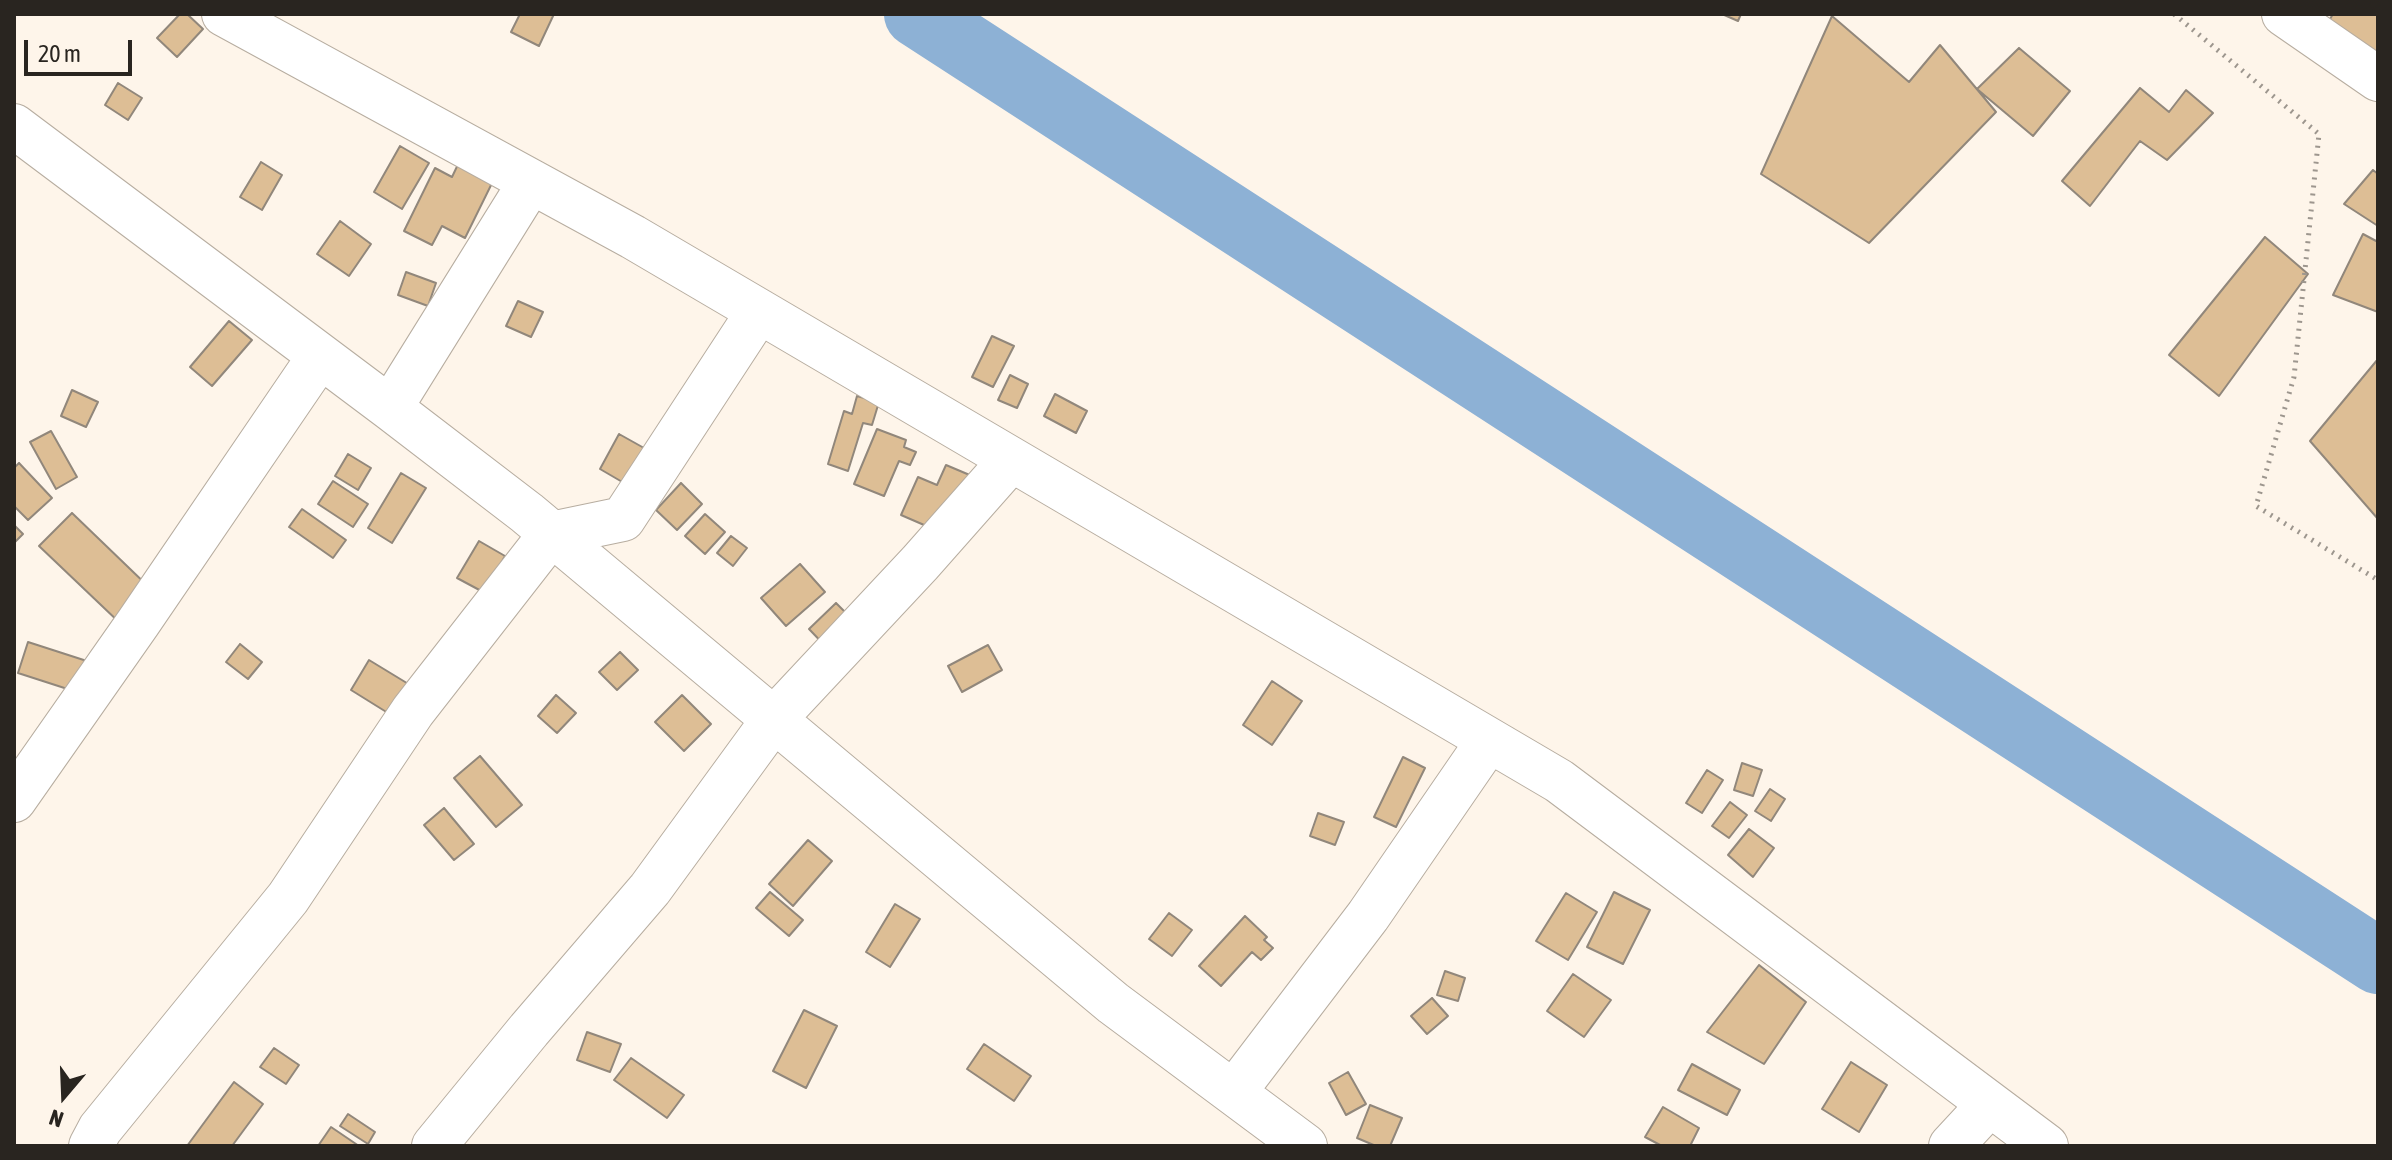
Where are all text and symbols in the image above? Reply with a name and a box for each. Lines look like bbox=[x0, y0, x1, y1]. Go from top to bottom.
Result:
scale bar bbox=[28, 24, 136, 74]
text: 20 m bbox=[38, 40, 81, 67]
north arrow bbox=[24, 1056, 104, 1136]
text: N bbox=[46, 1104, 67, 1133]

